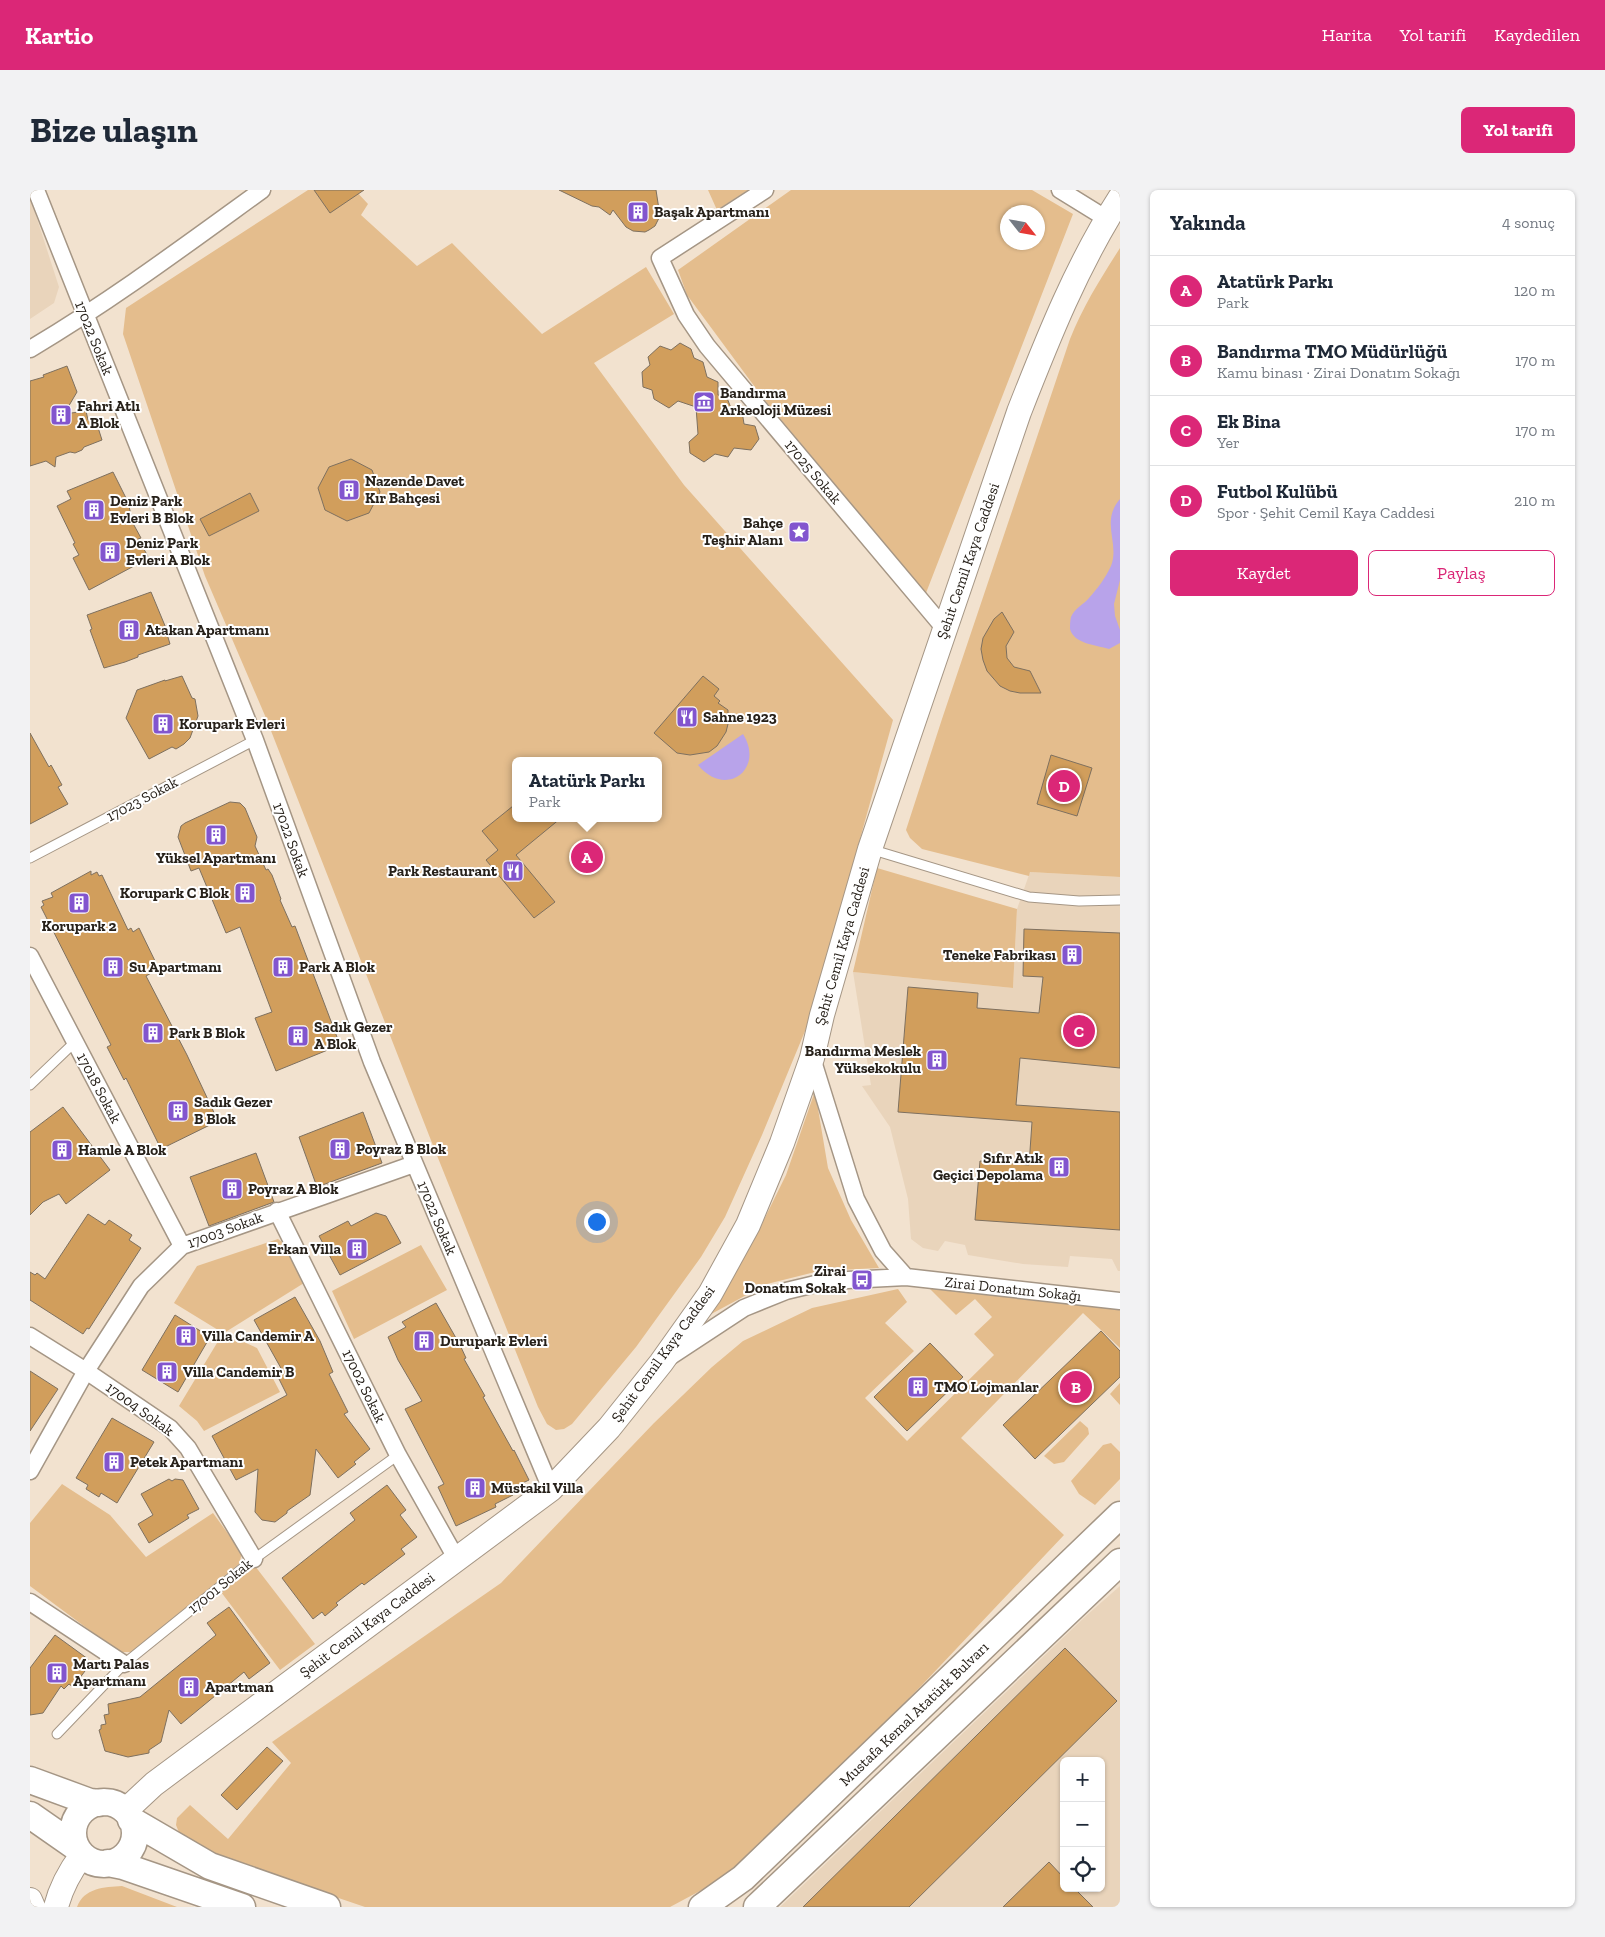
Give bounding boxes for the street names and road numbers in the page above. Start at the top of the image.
street label: 17022 Sokak [71,298,117,378]
street label: 17025 Sokak [781,436,845,508]
street label: Şehit Cemil Kaya Caddesi [933,481,1003,641]
street label: 17023 Sokak [103,773,181,825]
street label: 17022 Sokak [269,800,313,880]
street label: Şehit Cemil Kaya Caddesi [811,865,873,1027]
street label: 17018 Sokak [73,1050,125,1126]
street label: 17022 Sokak [413,1178,461,1258]
street label: 17003 Sokak [185,1208,265,1252]
street label: Zirai Donatım Sokağı [944,1273,1082,1305]
street label: Şehit Cemil Kaya Caddesi [608,1282,718,1426]
street label: 17002 Sokak [338,1346,390,1426]
street label: 17004 Sokak [102,1378,178,1440]
street label: 17001 Sokak [184,1554,256,1617]
street label: Şehit Cemil Kaya Caddesi [296,1568,438,1682]
street label: Mustafa Kemal Atatürk Bulvarı [836,1638,992,1790]

